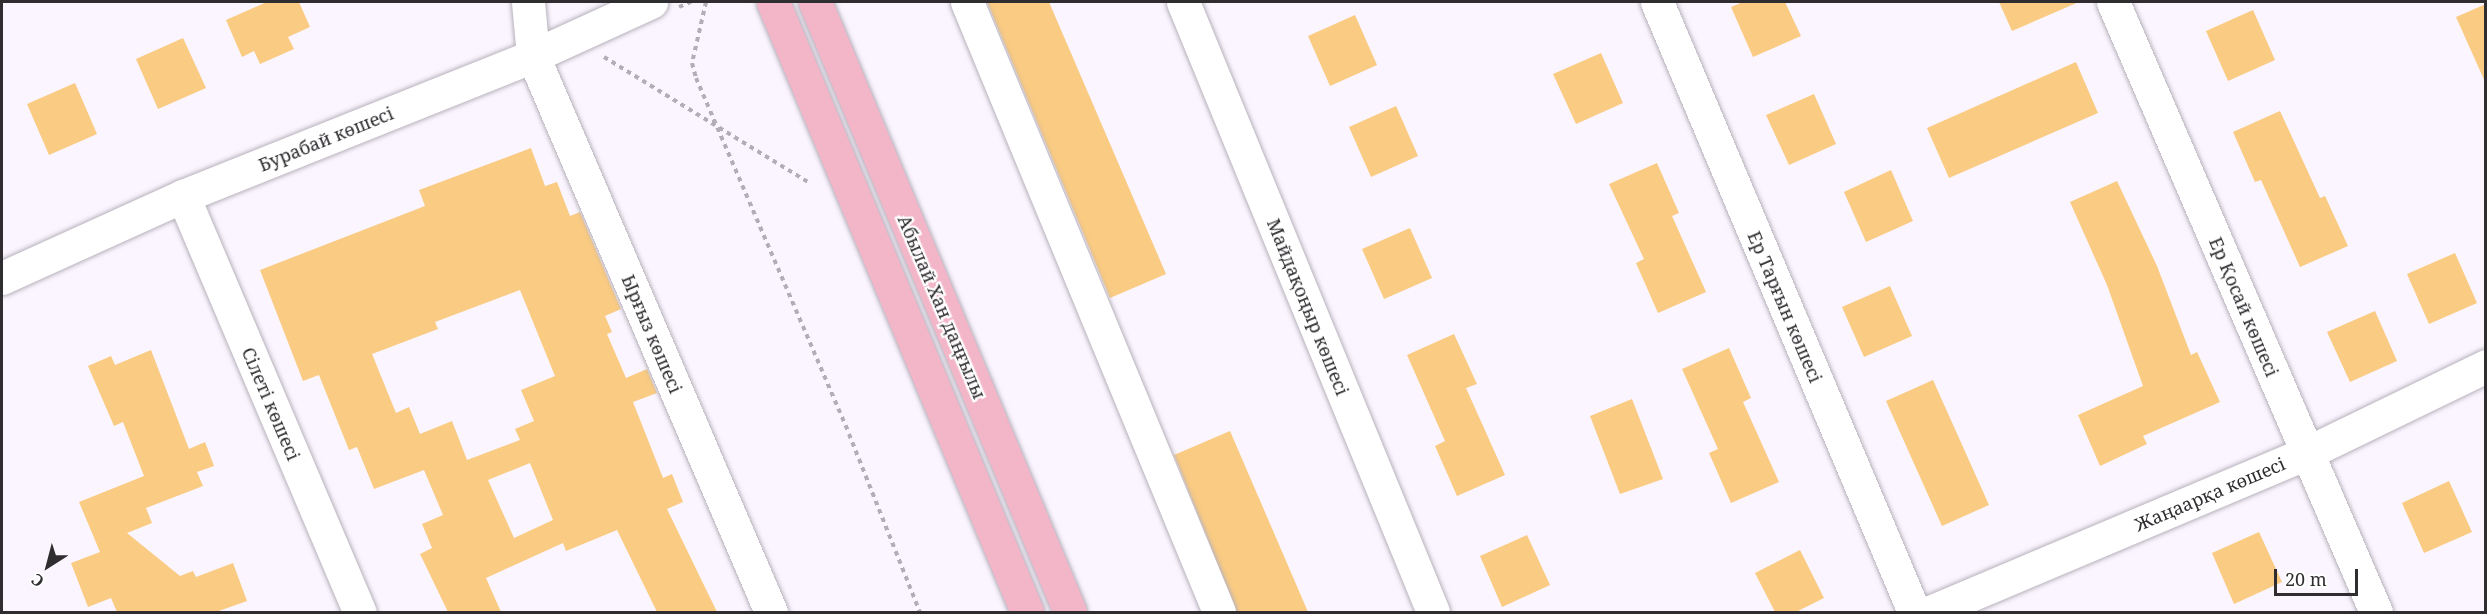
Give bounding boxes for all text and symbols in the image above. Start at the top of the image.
street label: Бурабай көшесі [255,102,397,176]
street label: Абылай Хан даңғылы [893,212,991,402]
street label: Майдақоңыр көшесі [1263,215,1353,399]
street label: Ер Тарғын көшесі [1743,228,1827,386]
street label: Ер Қосай көшесі [2205,234,2283,380]
street label: Ырғыз көшесі [617,271,687,397]
street label: Сілеті көшесі [237,344,305,464]
street label: Жаңаарқа көшесі [2131,453,2289,535]
north arrow [18,536,78,596]
scale bar [2277,557,2361,595]
text: 20 m [2285,567,2327,591]
text: С [27,569,48,593]

